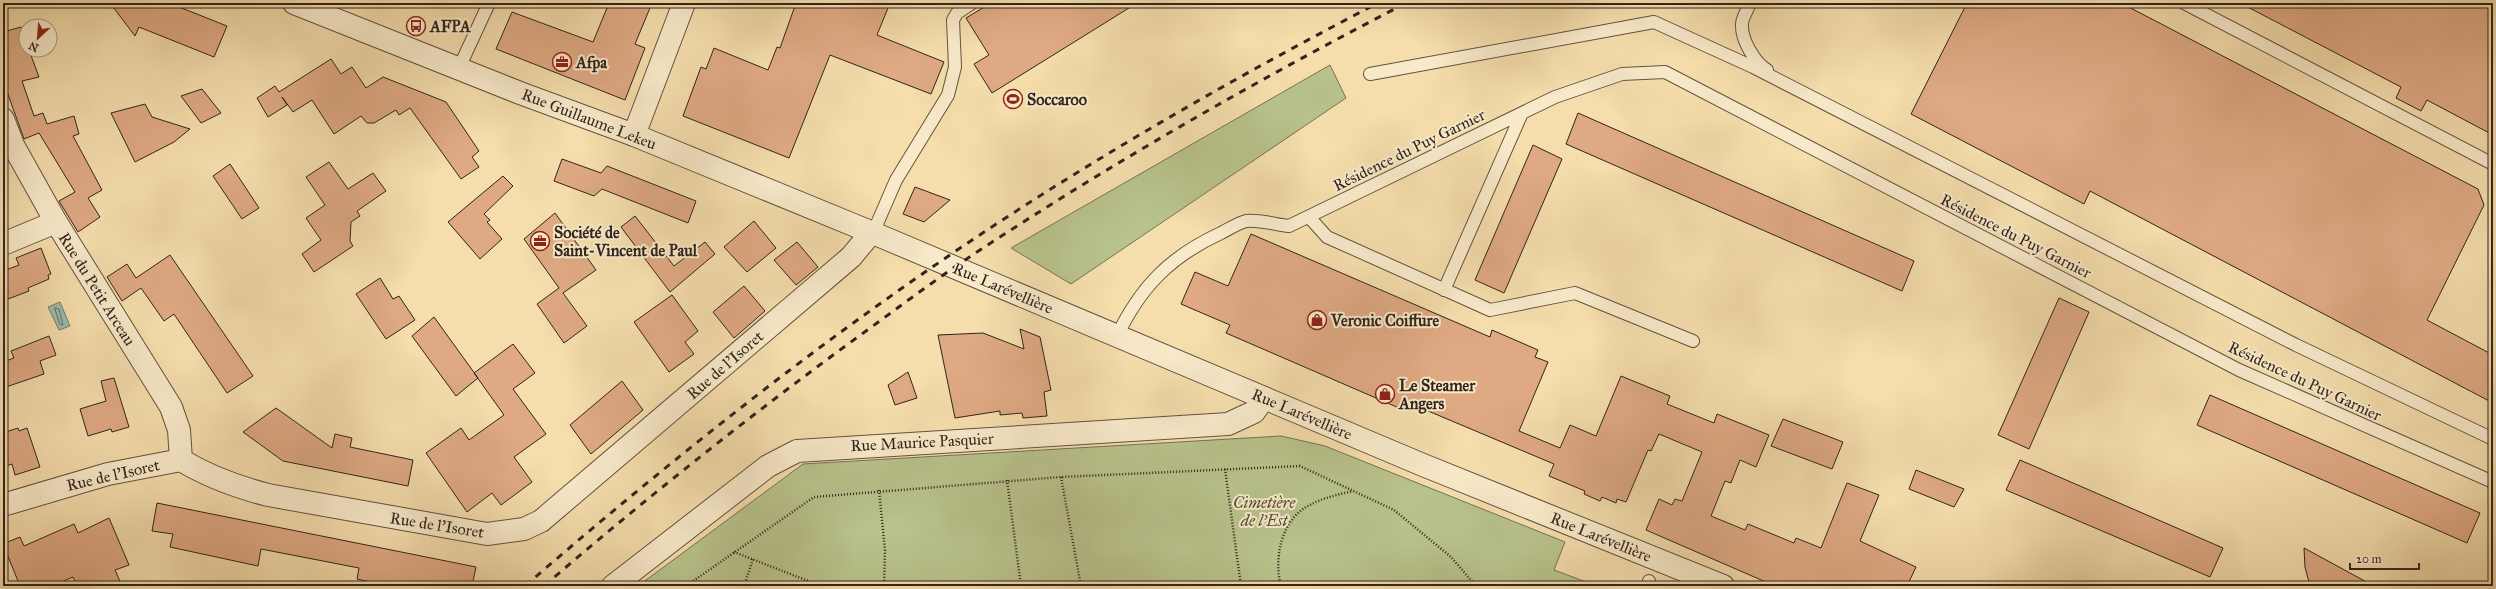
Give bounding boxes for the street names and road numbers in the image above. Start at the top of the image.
street label: Rue Guillaume Lekeu [519,85,659,154]
street label: Résidence du Puy Garnier [1330,105,1488,195]
street label: Résidence du Puy Garnier [1937,190,2095,282]
street label: Rue du Petit Arceau [55,229,140,349]
street label: Rue Larévellière [950,258,1056,318]
street label: Rue de l'Isoret [683,326,767,403]
street label: Résidence du Puy Garnier [2225,337,2385,425]
street label: Rue Larévellière [1249,384,1355,444]
street label: Rue Maurice Pasquier [850,429,994,456]
street label: Rue de l'Isoret [65,455,162,495]
street label: Rue de l'Isoret [389,508,486,542]
street label: Rue Larévellière [1548,508,1655,566]

